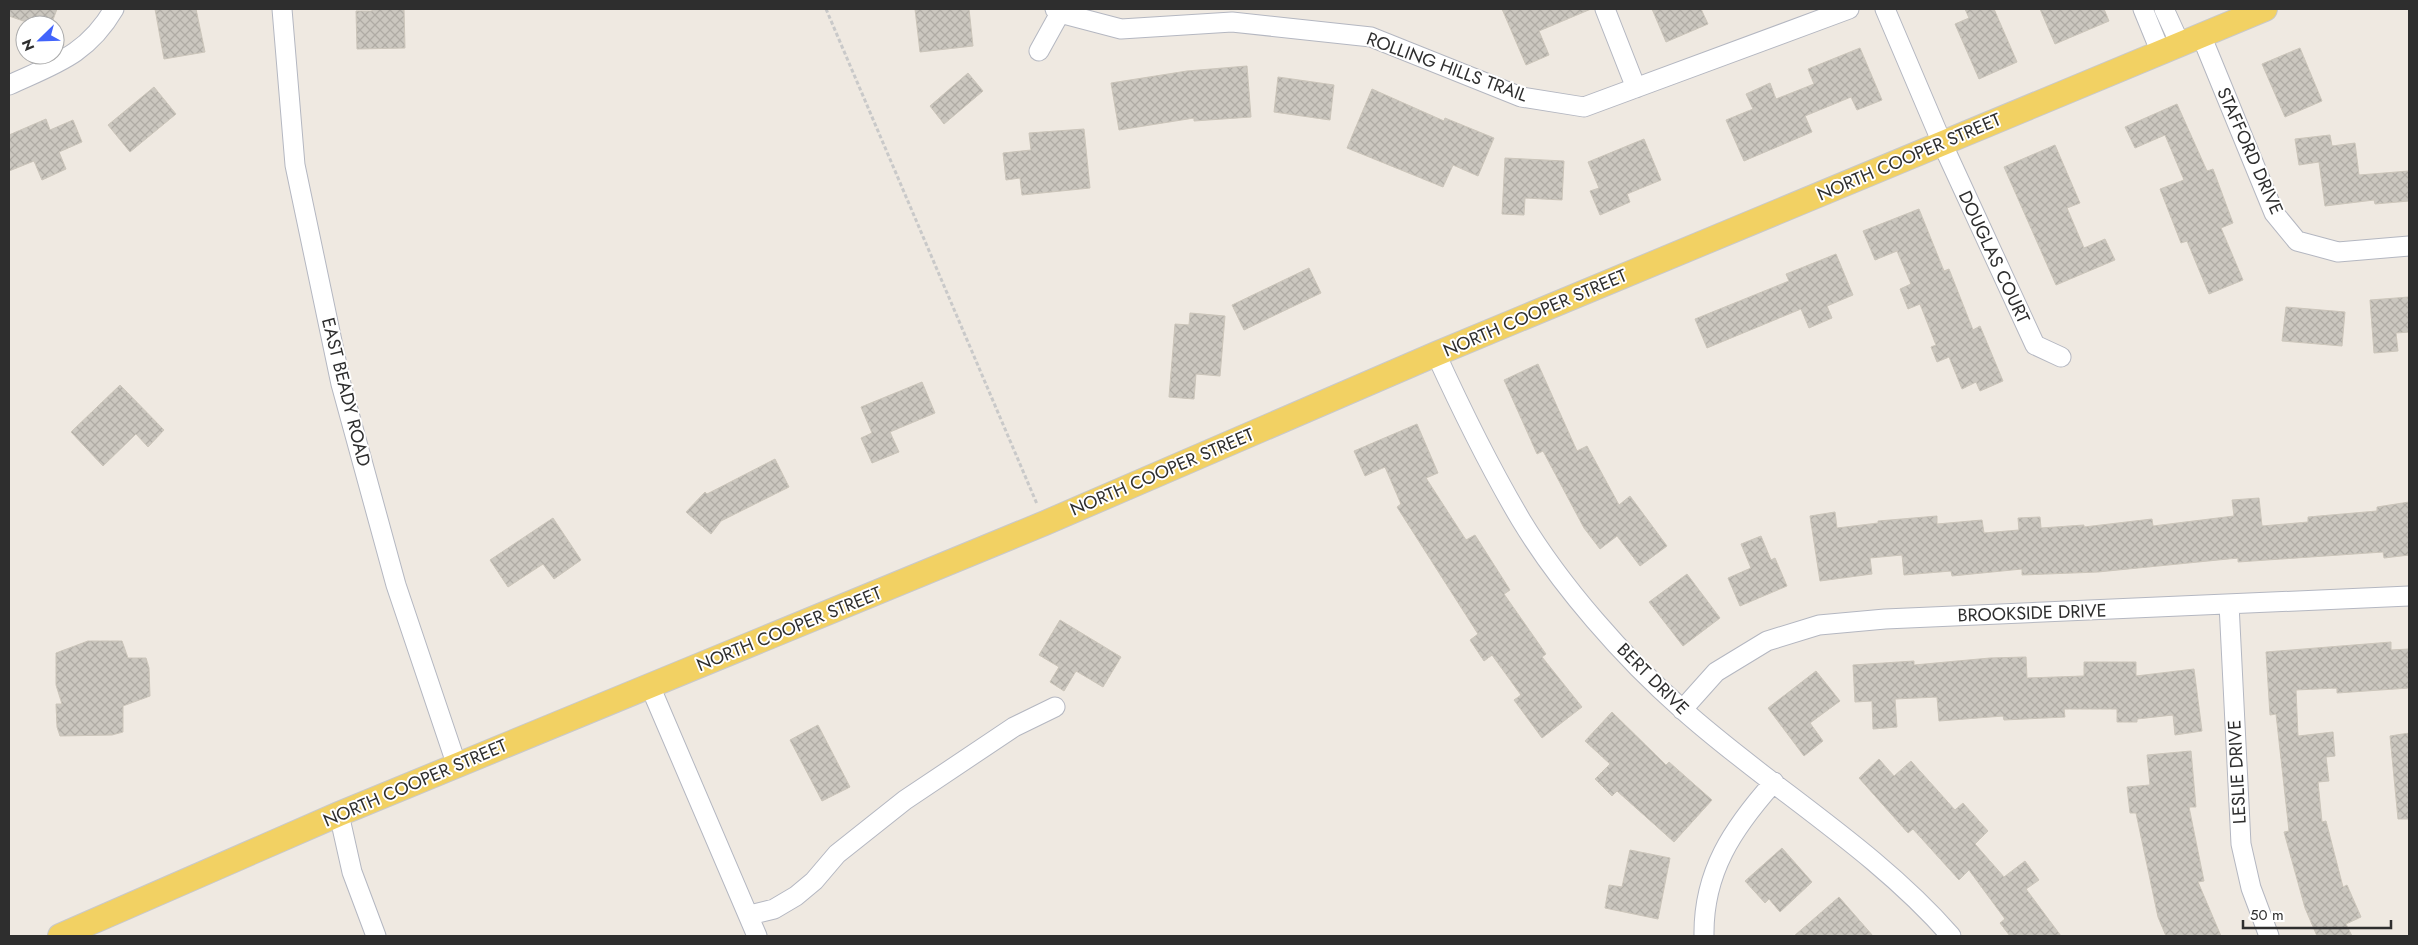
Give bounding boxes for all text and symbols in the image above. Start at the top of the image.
north arrow [15,15,65,65]
street label: ROLLING HILLS TRAIL [1363,26,1531,108]
text: N [17,36,39,54]
street label: STAFFORD DRIVE [2210,83,2290,219]
street label: NORTH COOPER STREET [1813,106,2006,208]
street label: DOUGLAS COURT [1952,186,2036,328]
street label: NORTH COOPER STREET [1439,262,1632,364]
street label: EAST BEADY ROAD [315,315,377,469]
street label: NORTH COOPER STREET [1066,421,1259,523]
street label: NORTH COOPER STREET [693,580,886,678]
street label: BROOKSIDE DRIVE [1957,597,2107,629]
street label: BERT DRIVE [1611,637,1695,721]
street label: LESLIE DRIVE [2221,719,2253,825]
street label: NORTH COOPER STREET [319,732,512,834]
scale bar [2243,898,2390,930]
text: 50 m [2250,904,2284,926]

